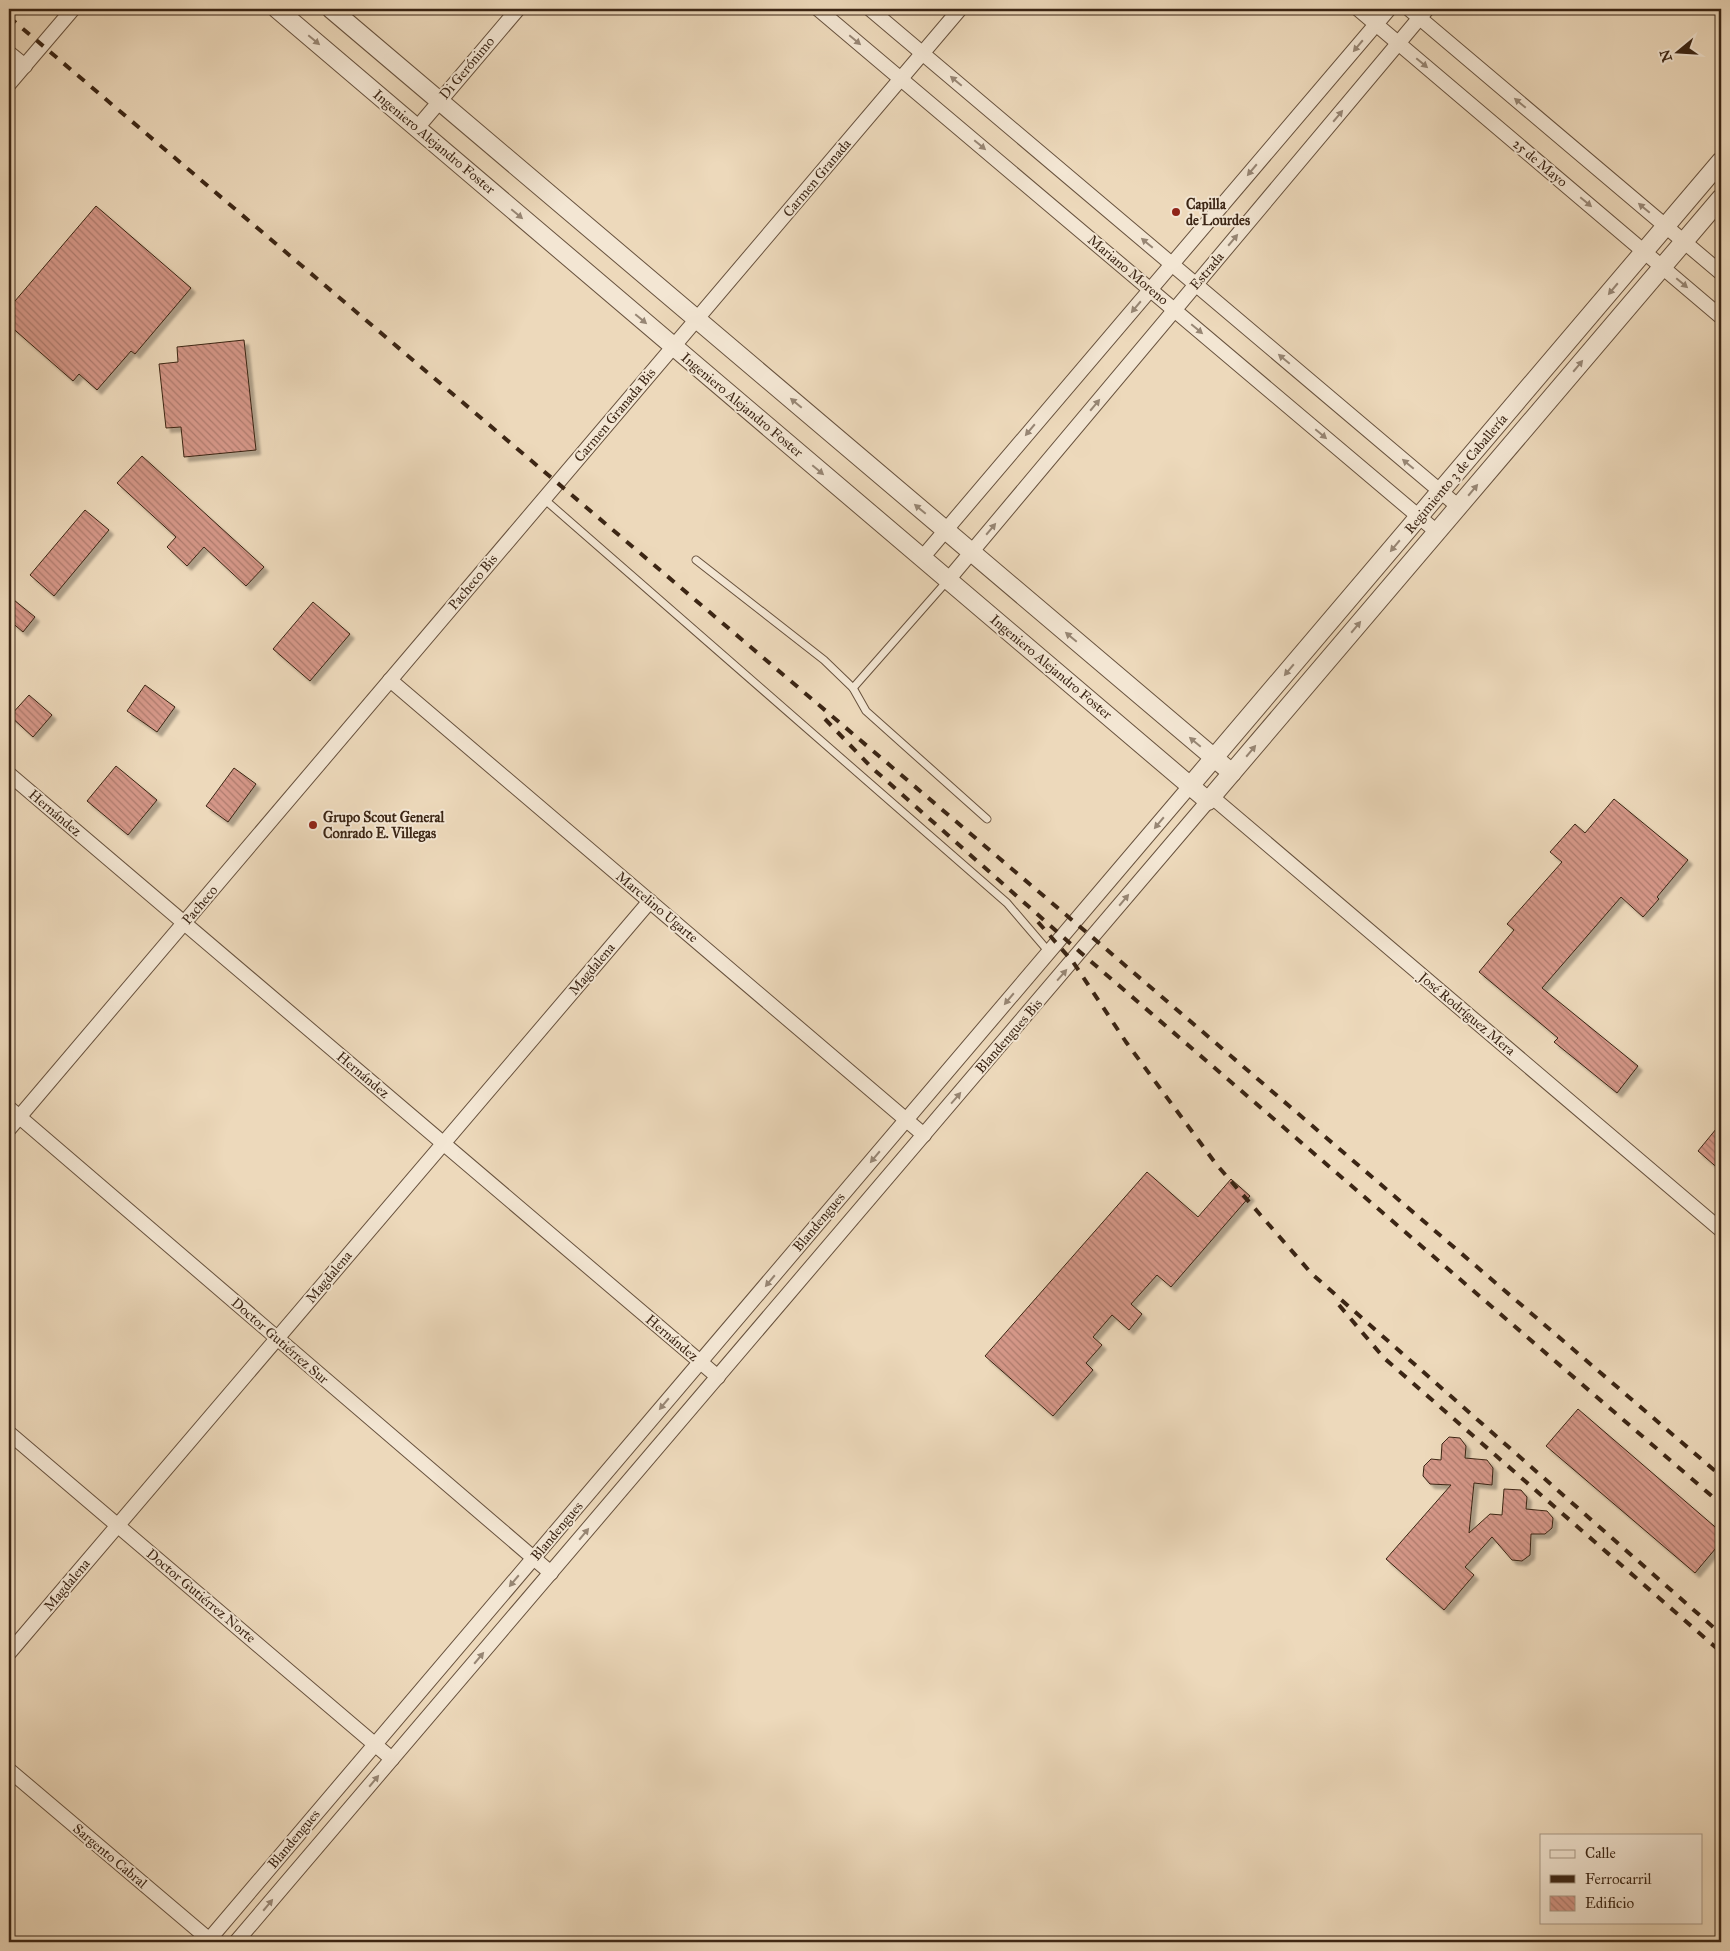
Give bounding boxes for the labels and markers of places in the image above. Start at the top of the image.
place label: Capilla de Lourdes [1186,196,1250,229]
marker: Capilla de Lourdes [1170,206,1182,218]
place label: Grupo Scout General Conrado E. Villegas [323,809,445,843]
marker: Grupo Scout General Conrado E. Villegas [307,819,319,831]

